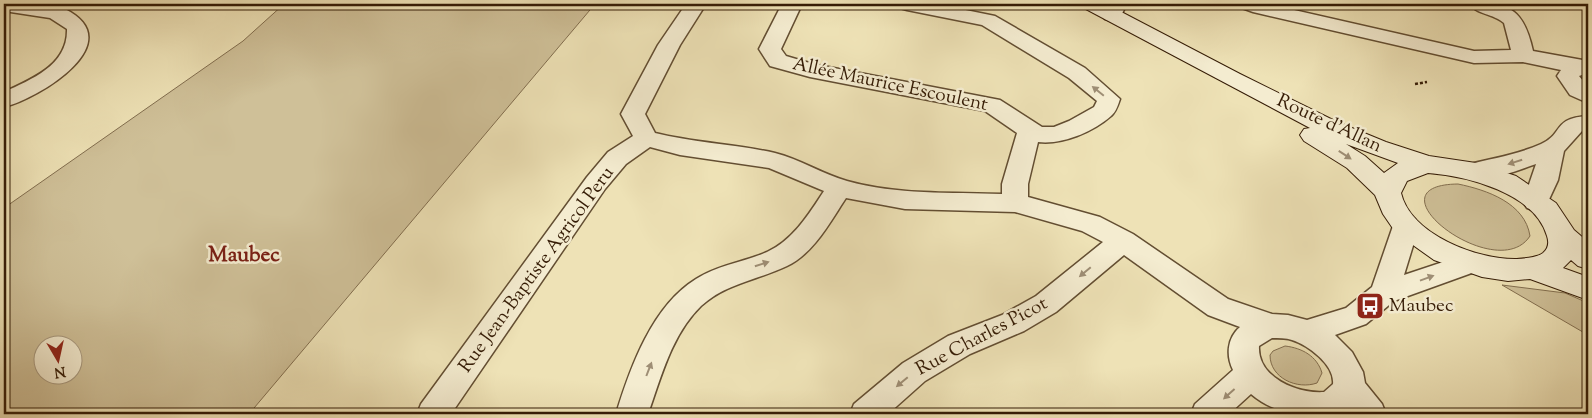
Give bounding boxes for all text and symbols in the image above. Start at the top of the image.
street label: Allée Maurice Escoulent [790,51,991,119]
one-way arrow [1092,85,1105,96]
street label: Route d'Allan [1272,88,1386,160]
one-way arrow [1338,150,1351,160]
one-way arrow [1507,159,1522,167]
street label: Rue Jean-Baptiste Agricol Peru [453,161,621,379]
district label: Maubec [208,241,280,271]
one-way arrow [755,259,770,267]
one-way arrow [1079,266,1091,277]
one-way arrow [1420,274,1435,282]
street label: Rue Charles Picot [911,291,1053,383]
bus stop icon: Maubec [1355,291,1385,321]
place label: Maubec [1389,293,1454,320]
north arrow [32,336,82,386]
text: N [53,360,67,382]
one-way arrow [646,361,653,376]
one-way arrow [896,377,909,388]
one-way arrow [1223,388,1235,400]

